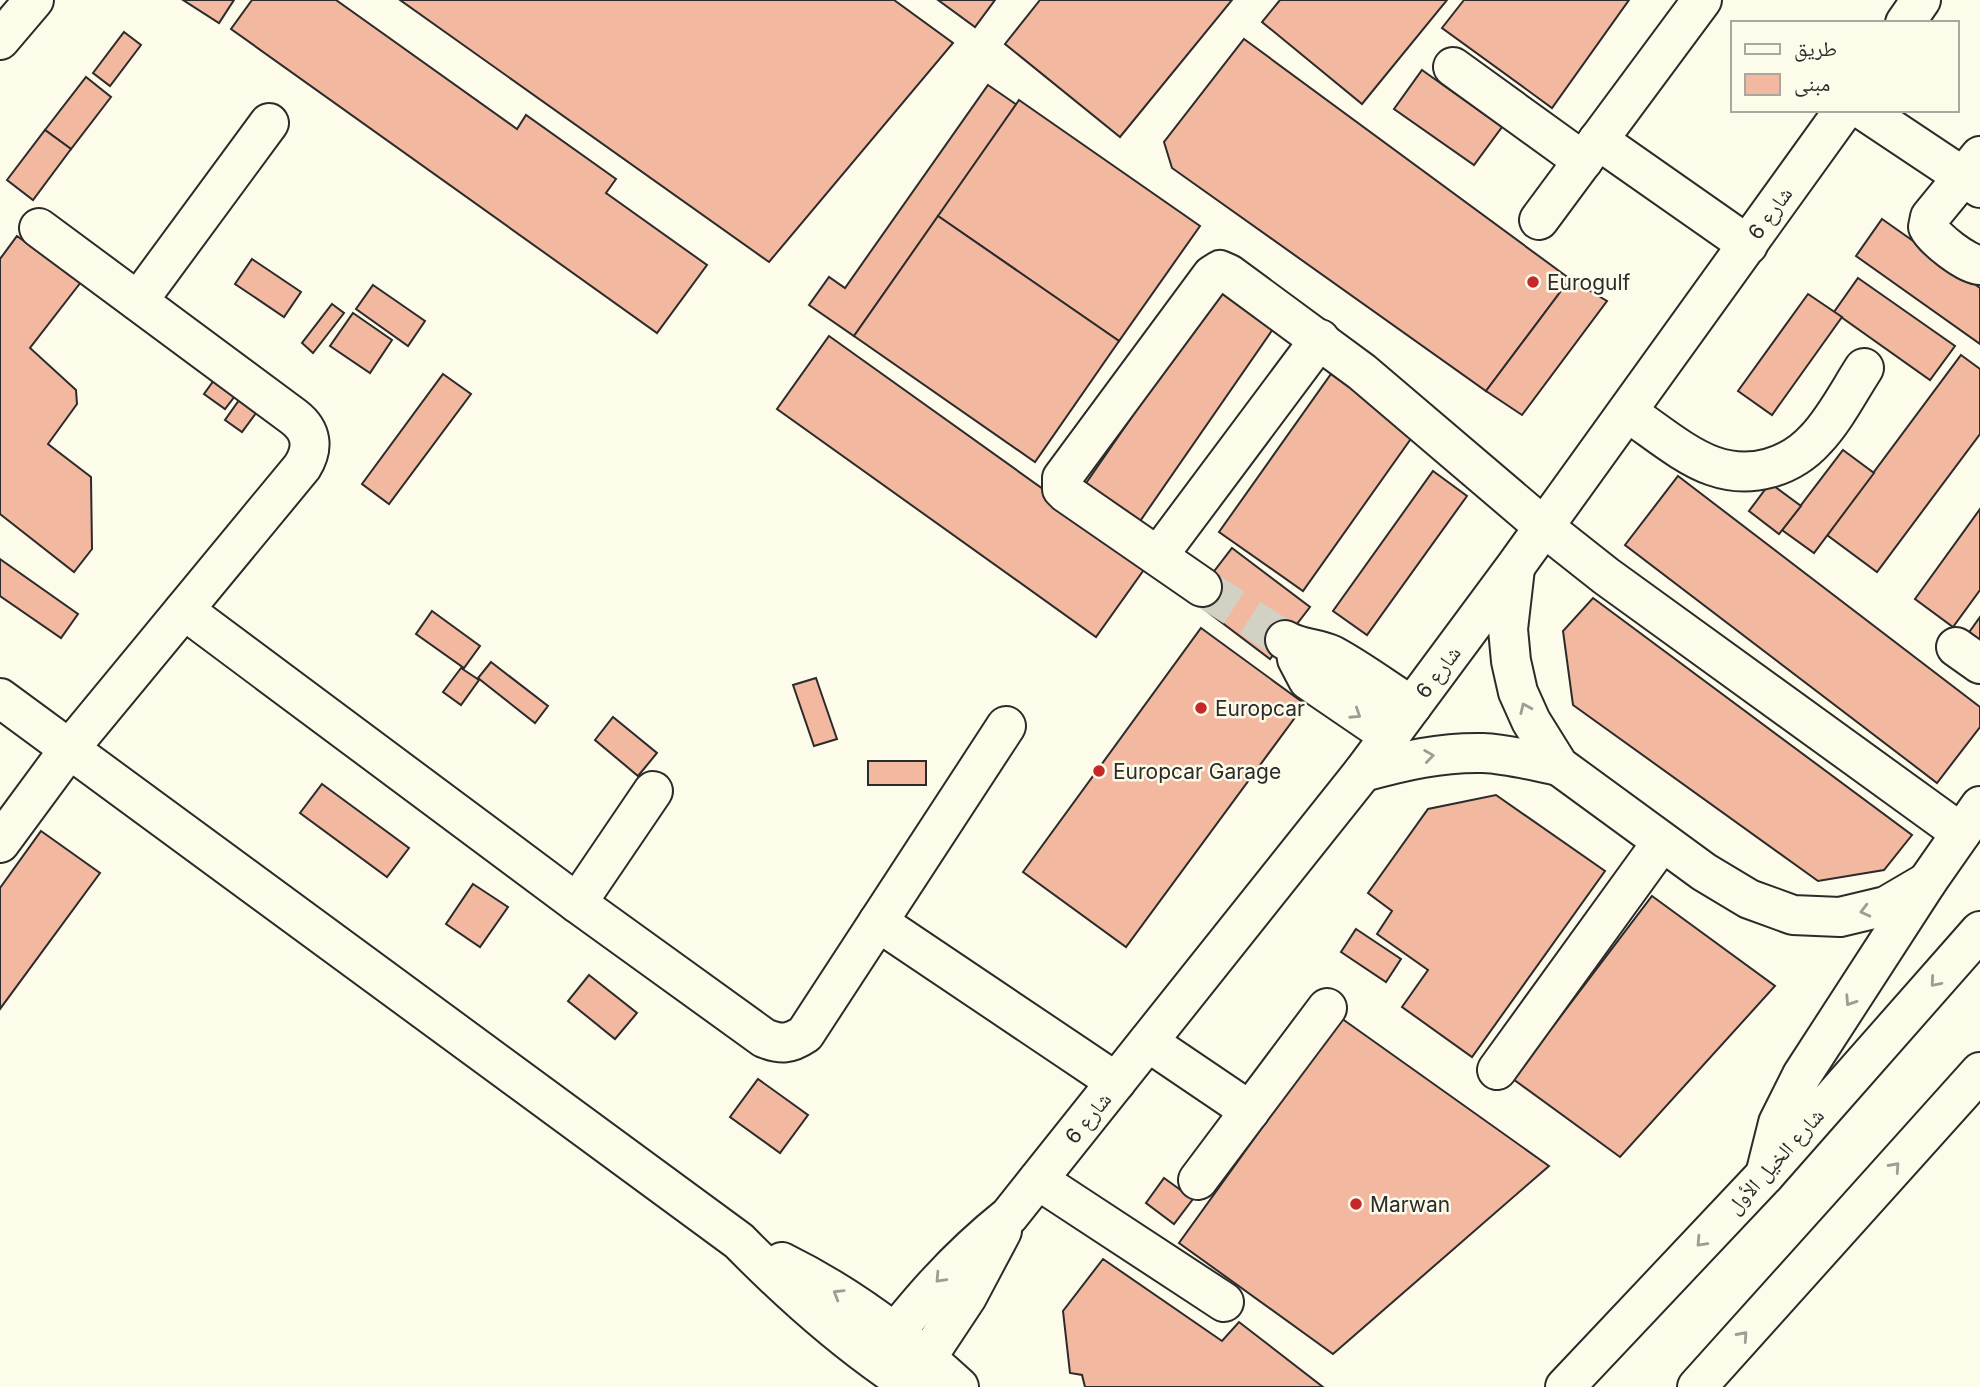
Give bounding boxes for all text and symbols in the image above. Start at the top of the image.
legend [1731,21,1959,112]
text: طريق [1794,36,1837,62]
text: مبنى [1794,71,1830,97]
street label: شارع 6 [1743,182,1798,245]
place label: Eurogulf [1547,270,1631,295]
marker: Eurogulf [1525,274,1541,290]
street label: شارع 6 [1410,641,1466,704]
place label: Europcar [1215,696,1305,721]
marker: Europcar [1193,700,1209,716]
one-way arrow [1519,702,1533,715]
one-way arrow [1348,706,1361,719]
one-way arrow [1423,749,1435,764]
place label: Europcar Garage [1113,759,1281,784]
marker: Europcar Garage [1091,763,1107,779]
one-way arrow [1860,903,1872,917]
one-way arrow [1931,974,1943,987]
one-way arrow [1846,993,1858,1006]
street label: شارع 6 [1060,1087,1117,1149]
street label: شارع الخيل الأول [1721,1103,1830,1220]
one-way arrow [1886,1162,1899,1175]
place label: Marwan [1370,1192,1450,1217]
marker: Marwan [1348,1196,1364,1212]
one-way arrow [1697,1234,1710,1247]
one-way arrow [936,1270,949,1283]
one-way arrow [833,1290,846,1303]
one-way arrow [1735,1331,1747,1344]

